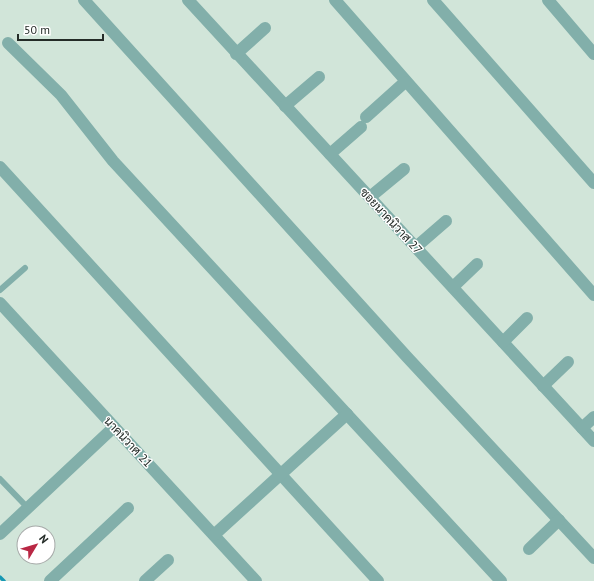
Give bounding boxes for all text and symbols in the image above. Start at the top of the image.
scale bar [18,16,103,42]
text: 50 m [24,22,50,37]
street label: ซอยนาคนิวาส 27 [357,185,426,257]
street label: นาคนิวาศ 21 [101,413,156,470]
north arrow [16,525,56,565]
text: N [36,532,52,546]

